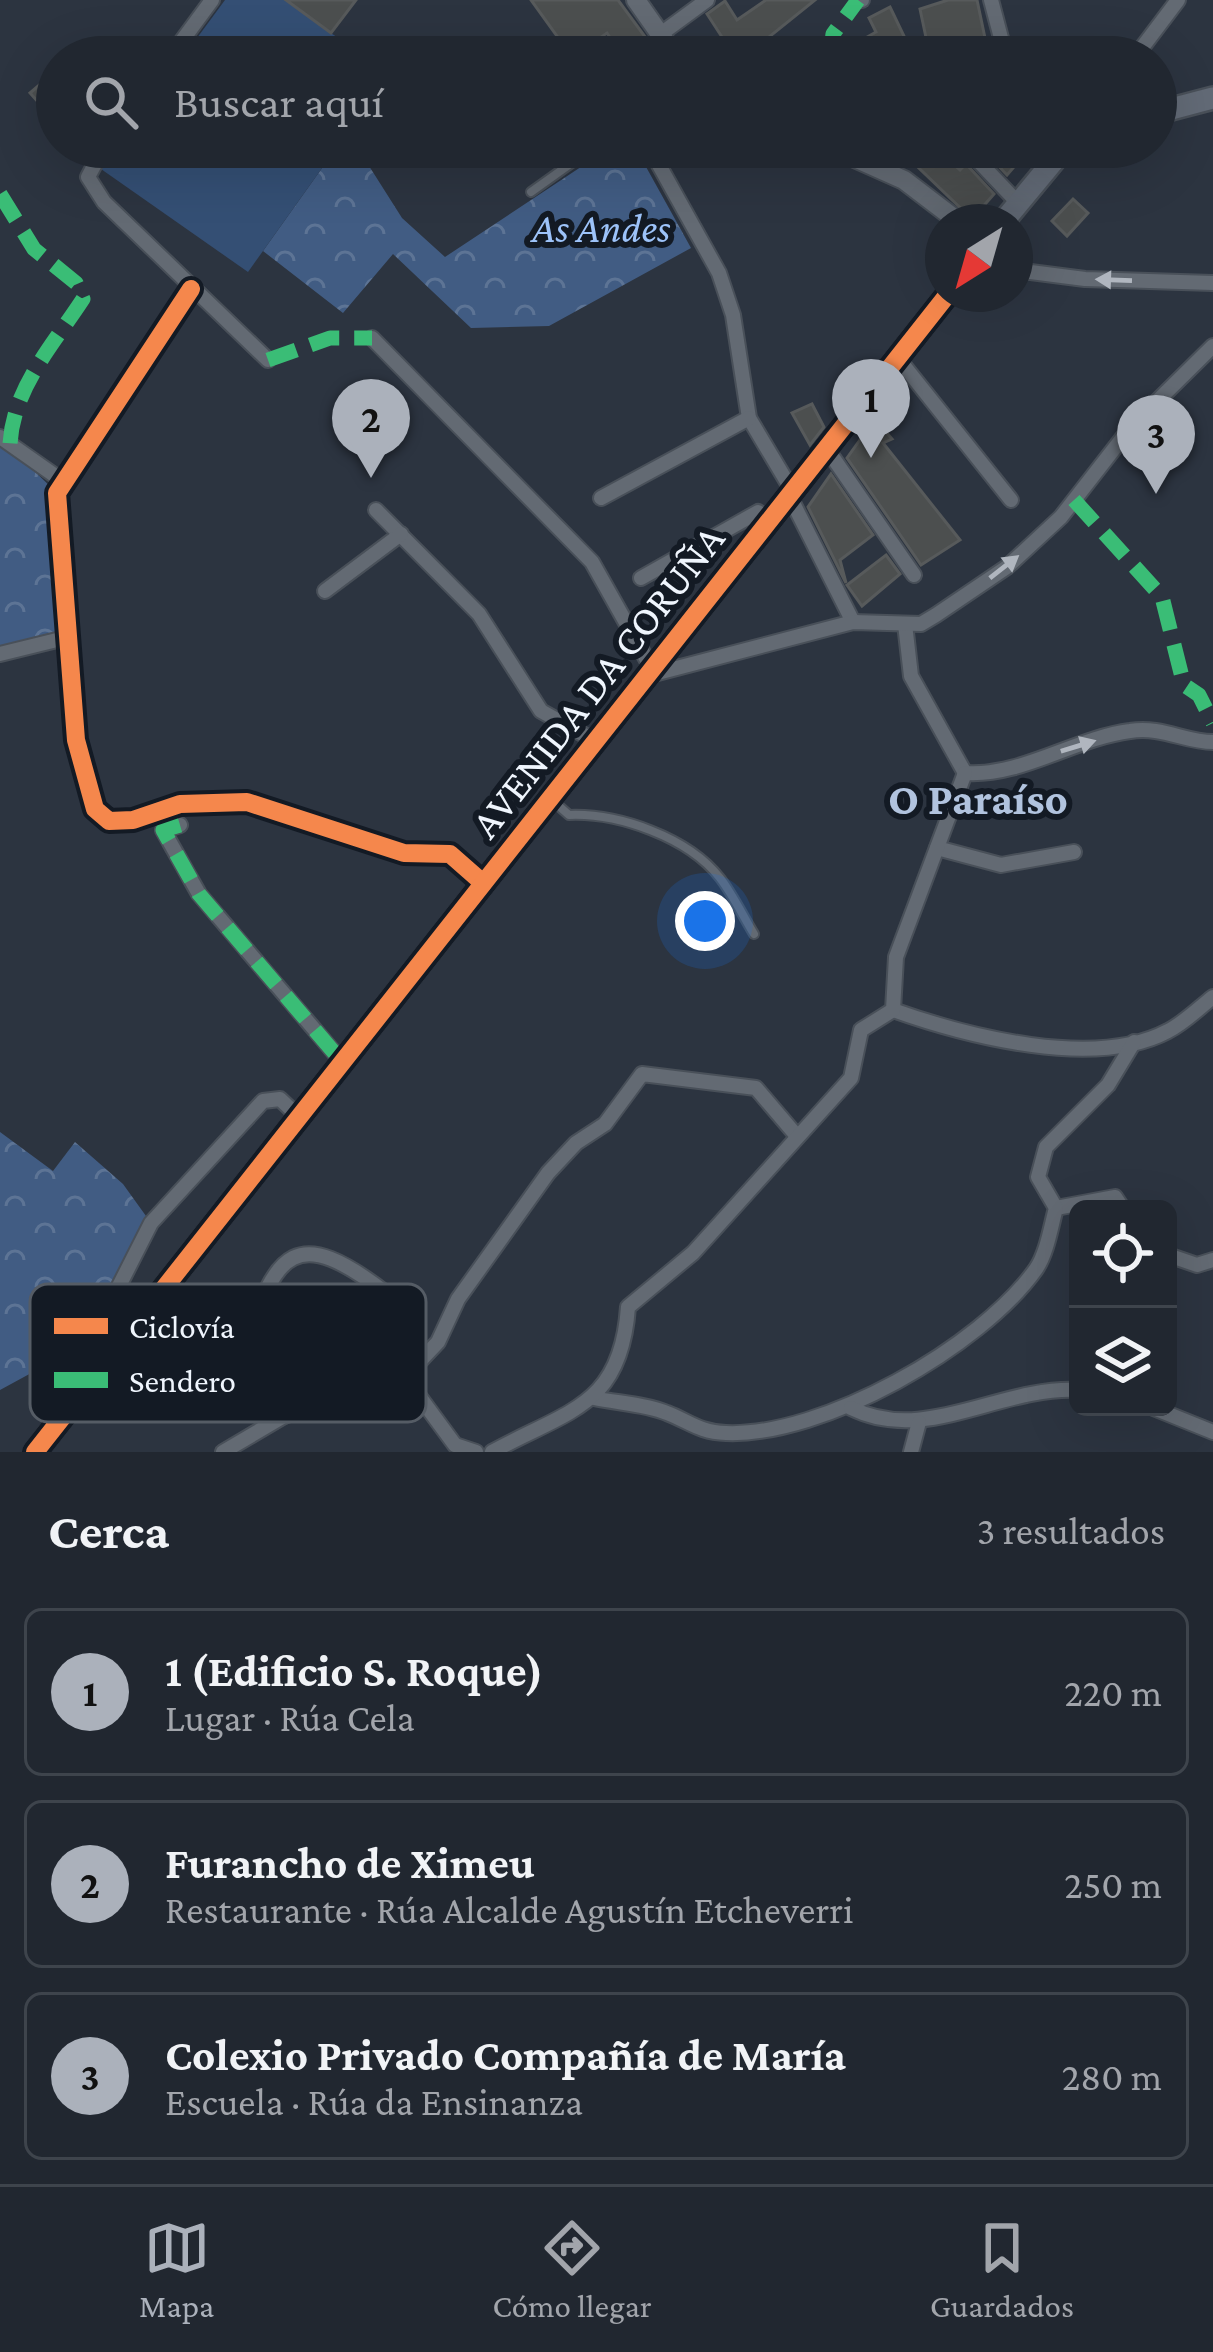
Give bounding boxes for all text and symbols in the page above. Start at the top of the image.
search box [36,36,1177,168]
icon: search [78,69,144,135]
text: Buscar aquí [174,77,384,127]
park label: As Andes [530,204,670,251]
north arrow [925,204,1033,312]
one-way arrow [1094,270,1132,289]
pin: 1 [832,359,910,458]
pin: 2 [332,379,410,478]
pin: 3 [1117,395,1195,494]
street label: AVENIDA DA CORUÑA [461,515,734,846]
one-way arrow [989,555,1020,580]
one-way arrow [1060,736,1097,754]
district label: O Paraíso [888,774,1068,824]
your location [675,891,735,951]
map controls [1069,1200,1177,1416]
button: locate [1069,1200,1177,1308]
legend [30,1284,426,1422]
text: Ciclovía [129,1308,235,1345]
button: layers [1069,1308,1177,1416]
text: Sendero [129,1362,236,1399]
text: Cerca [48,1502,169,1559]
text: 3 resultados [977,1509,1165,1552]
text: 1 (Edificio S. Roque) [165,1646,543,1696]
text: 1 [83,1671,97,1714]
text: 220 m [1064,1671,1162,1714]
text: Lugar · Rúa Cela [165,1696,415,1739]
text: Furancho de Ximeu [165,1838,534,1888]
text: 2 [80,1863,100,1906]
text: 250 m [1064,1863,1162,1906]
text: Restaurante · Rúa Alcalde Agustín Etcheverri [165,1888,853,1931]
text: Colexio Privado Compañía de María [165,2030,846,2080]
text: 3 [80,2055,100,2098]
text: 280 m [1062,2055,1162,2098]
text: Escuela · Rúa da Ensinanza [165,2080,583,2123]
tab: Mapa [139,2215,214,2324]
tab: Cómo llegar [492,2215,652,2324]
tab: Guardados [930,2215,1074,2324]

